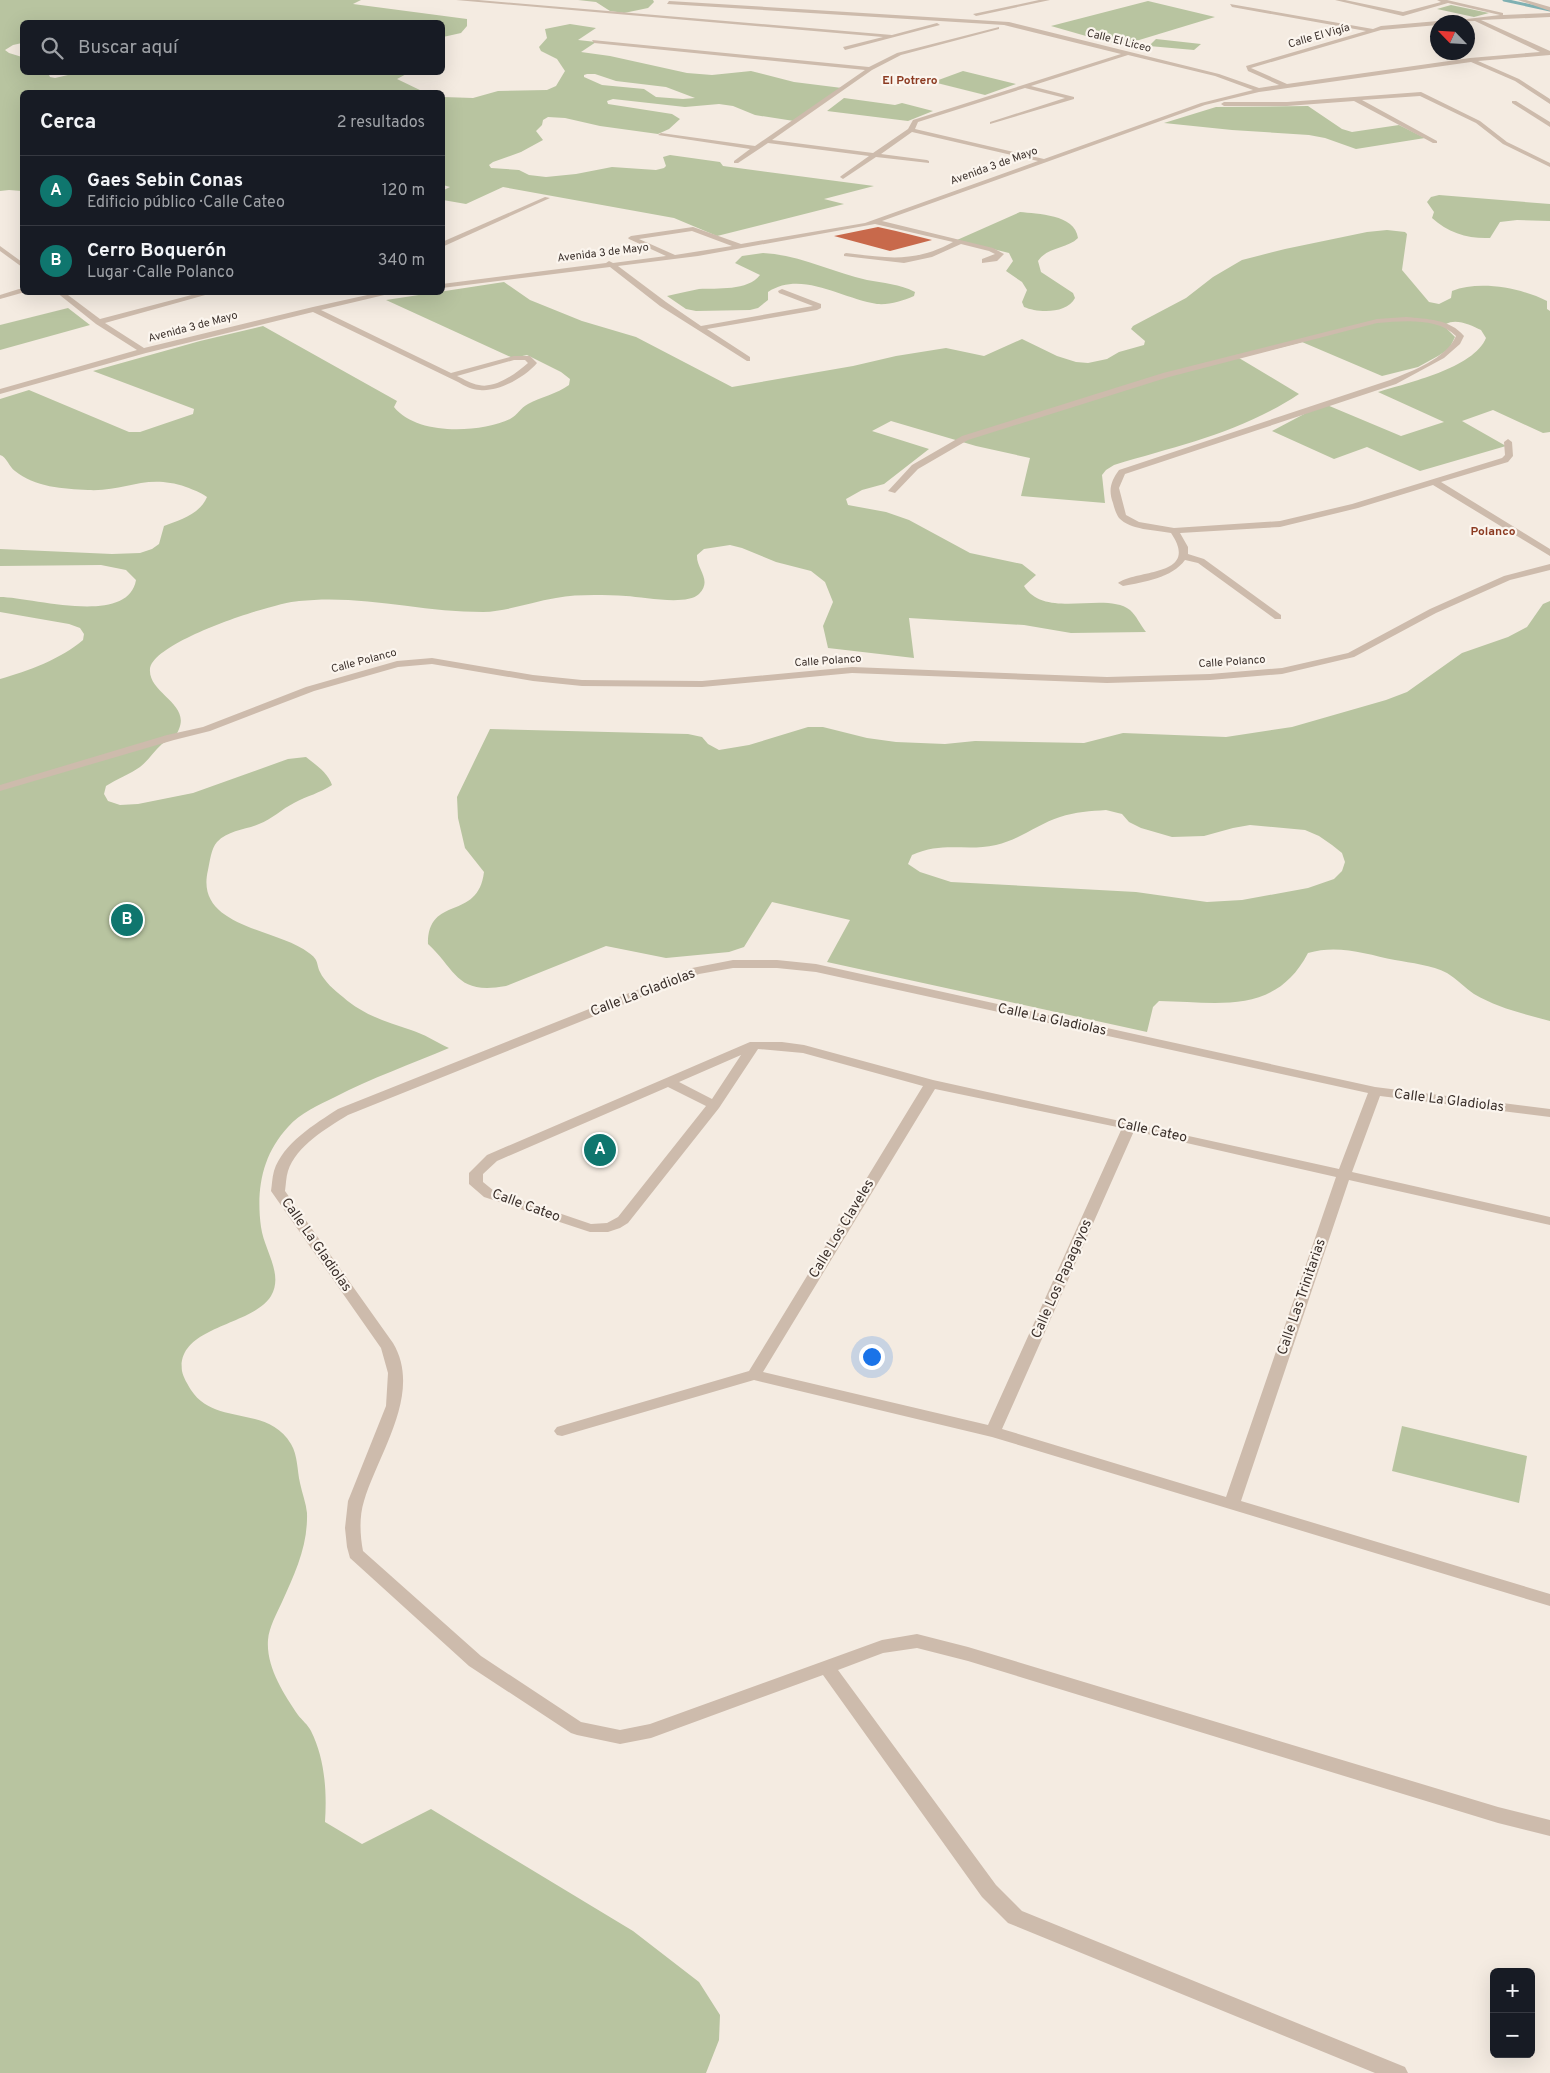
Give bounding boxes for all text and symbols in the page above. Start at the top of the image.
north arrow [1430,15,1475,60]
search box [20,20,445,75]
street label: Calle El Vigía [1287,20,1352,51]
street label: Calle El Liceo [1085,26,1153,56]
icon: search [38,34,66,62]
text: Buscar aquí [78,36,178,60]
district label: El Potrero [882,73,938,89]
text: Cerca [40,109,96,136]
text: 2 resultados [337,113,425,133]
street label: Avenida 3 de Mayo [948,144,1040,188]
text: Gaes Sebin Conas [87,169,243,193]
text: A [50,181,62,201]
text: 120 m [382,181,425,201]
text: Edificio público · Calle Cateo [87,193,285,213]
text: Cerro Boquerón [87,239,227,263]
street label: Avenida 3 de Mayo [556,240,650,266]
text: B [50,251,62,271]
text: 340 m [378,251,425,271]
text: Lugar · Calle Polanco [87,263,234,283]
street label: Avenida 3 de Mayo [147,308,239,346]
district label: Polanco [1471,524,1516,540]
street label: Calle Polanco [330,646,398,676]
street label: Calle Polanco [794,652,862,670]
street label: Calle Polanco [1198,653,1266,671]
pin: B [111,901,143,939]
street label: Calle La Gladiolas [588,965,698,1021]
street label: Calle La Gladiolas [996,1000,1108,1040]
street label: Calle La Gladiolas [1393,1086,1505,1116]
street label: Calle Cateo [1115,1115,1189,1147]
pin: A [584,1131,616,1169]
street label: Calle Los Claveles [806,1177,878,1281]
street label: Calle Cateo [489,1186,563,1226]
street label: Calle La Gladiolas [277,1195,355,1295]
street label: Calle Los Papagayos [1028,1217,1096,1341]
street label: Calle Las Trinitarias [1274,1237,1330,1357]
your location [859,1344,885,1370]
map controls [1490,1968,1535,2058]
button: + [1490,1968,1535,2013]
button: − [1490,2013,1535,2058]

